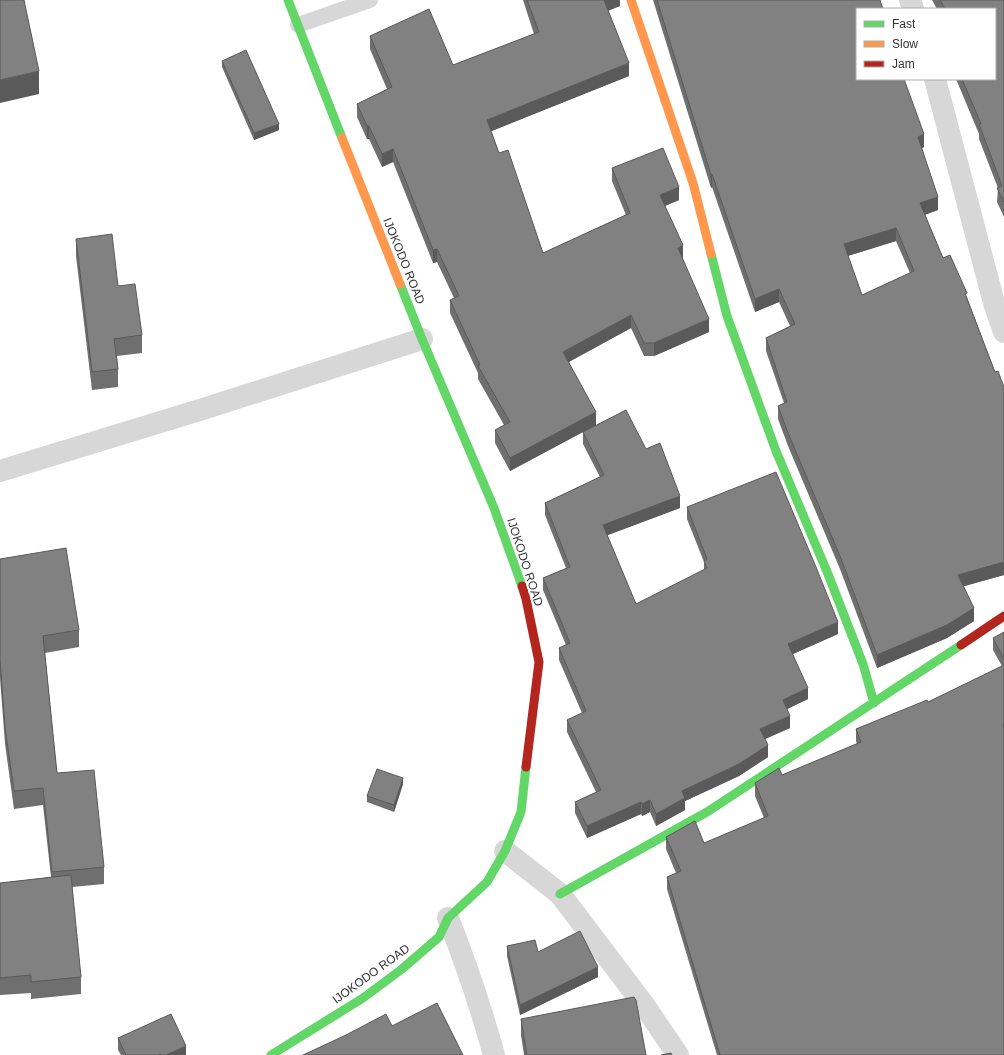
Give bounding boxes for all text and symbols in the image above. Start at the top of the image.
legend [856,8,996,80]
text: Fast [892,17,916,31]
text: Slow [892,37,918,51]
text: Jam [892,57,915,71]
street label: IJOKODO ROAD [380,216,428,307]
street label: IJOKODO ROAD [504,516,546,608]
street label: IJOKODO ROAD [330,941,413,1007]

